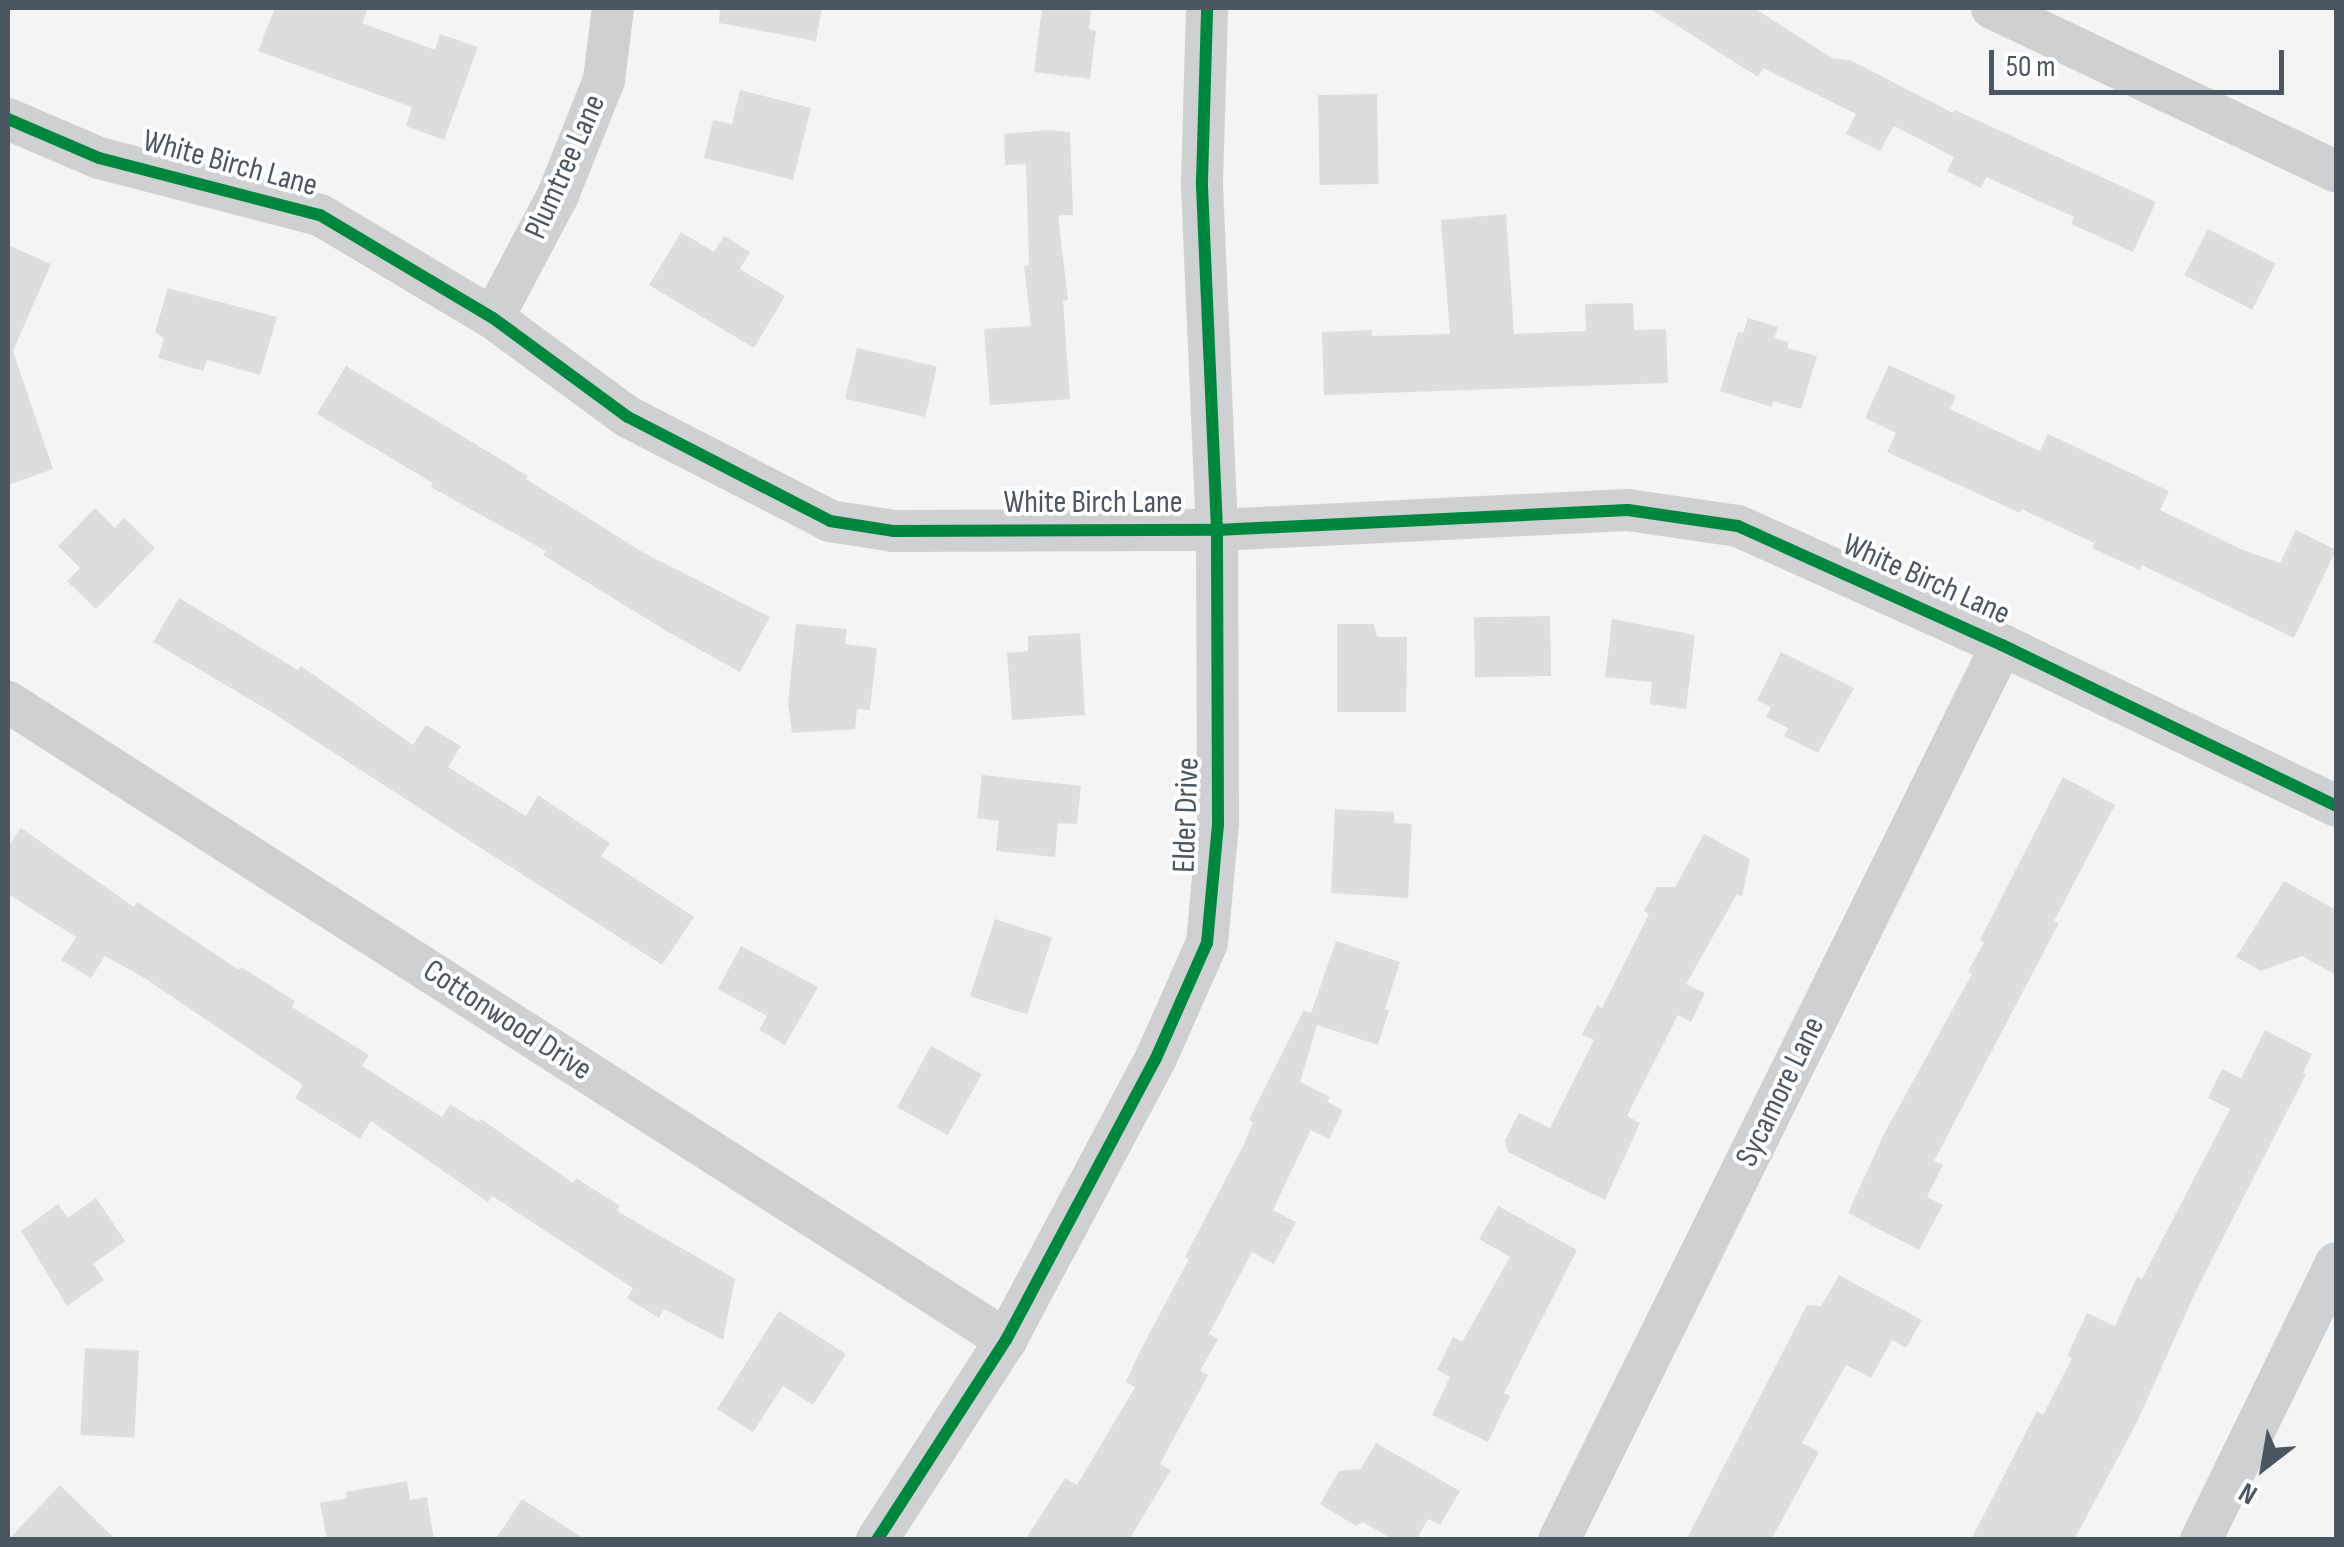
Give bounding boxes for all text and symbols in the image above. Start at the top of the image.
scale bar [1994,30,2289,92]
text: 50 m [2006,49,2055,85]
street label: Plumtree Lane [517,89,615,245]
street label: White Birch Lane [139,122,321,206]
street label: White Birch Lane [1003,484,1183,522]
street label: White Birch Lane [1836,526,2016,634]
street label: Elder Drive [1166,757,1208,873]
street label: Cottonwood Drive [415,952,599,1090]
street label: Sycamore Lane [1728,1011,1834,1173]
north arrow [2214,1417,2314,1517]
text: N [2233,1475,2263,1511]

